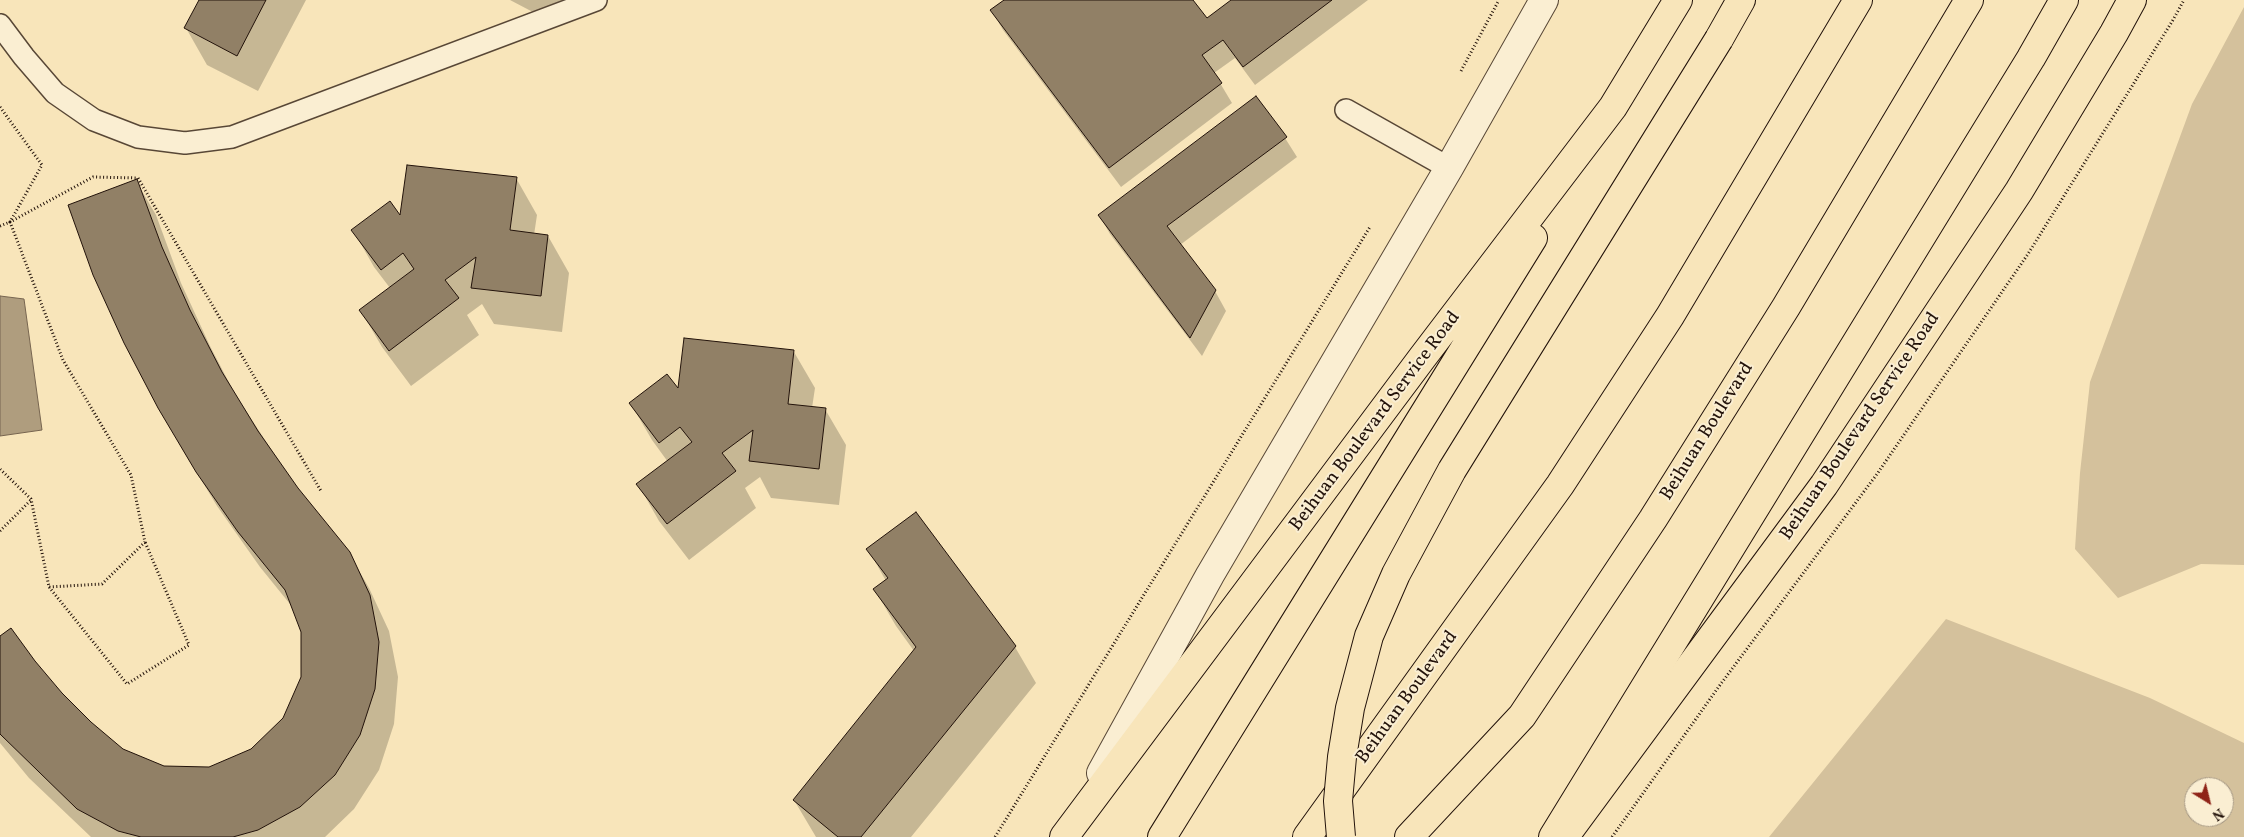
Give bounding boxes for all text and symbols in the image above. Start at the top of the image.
street label: Beihuan Boulevard Service Road [1286,307,1466,537]
street label: Beihuan Boulevard Service Road [1776,309,1946,545]
street label: Beihuan Boulevard [1656,359,1760,505]
street label: Beihuan Boulevard [1352,627,1464,769]
north arrow [2184,777,2234,827]
text: N [2208,803,2227,824]

